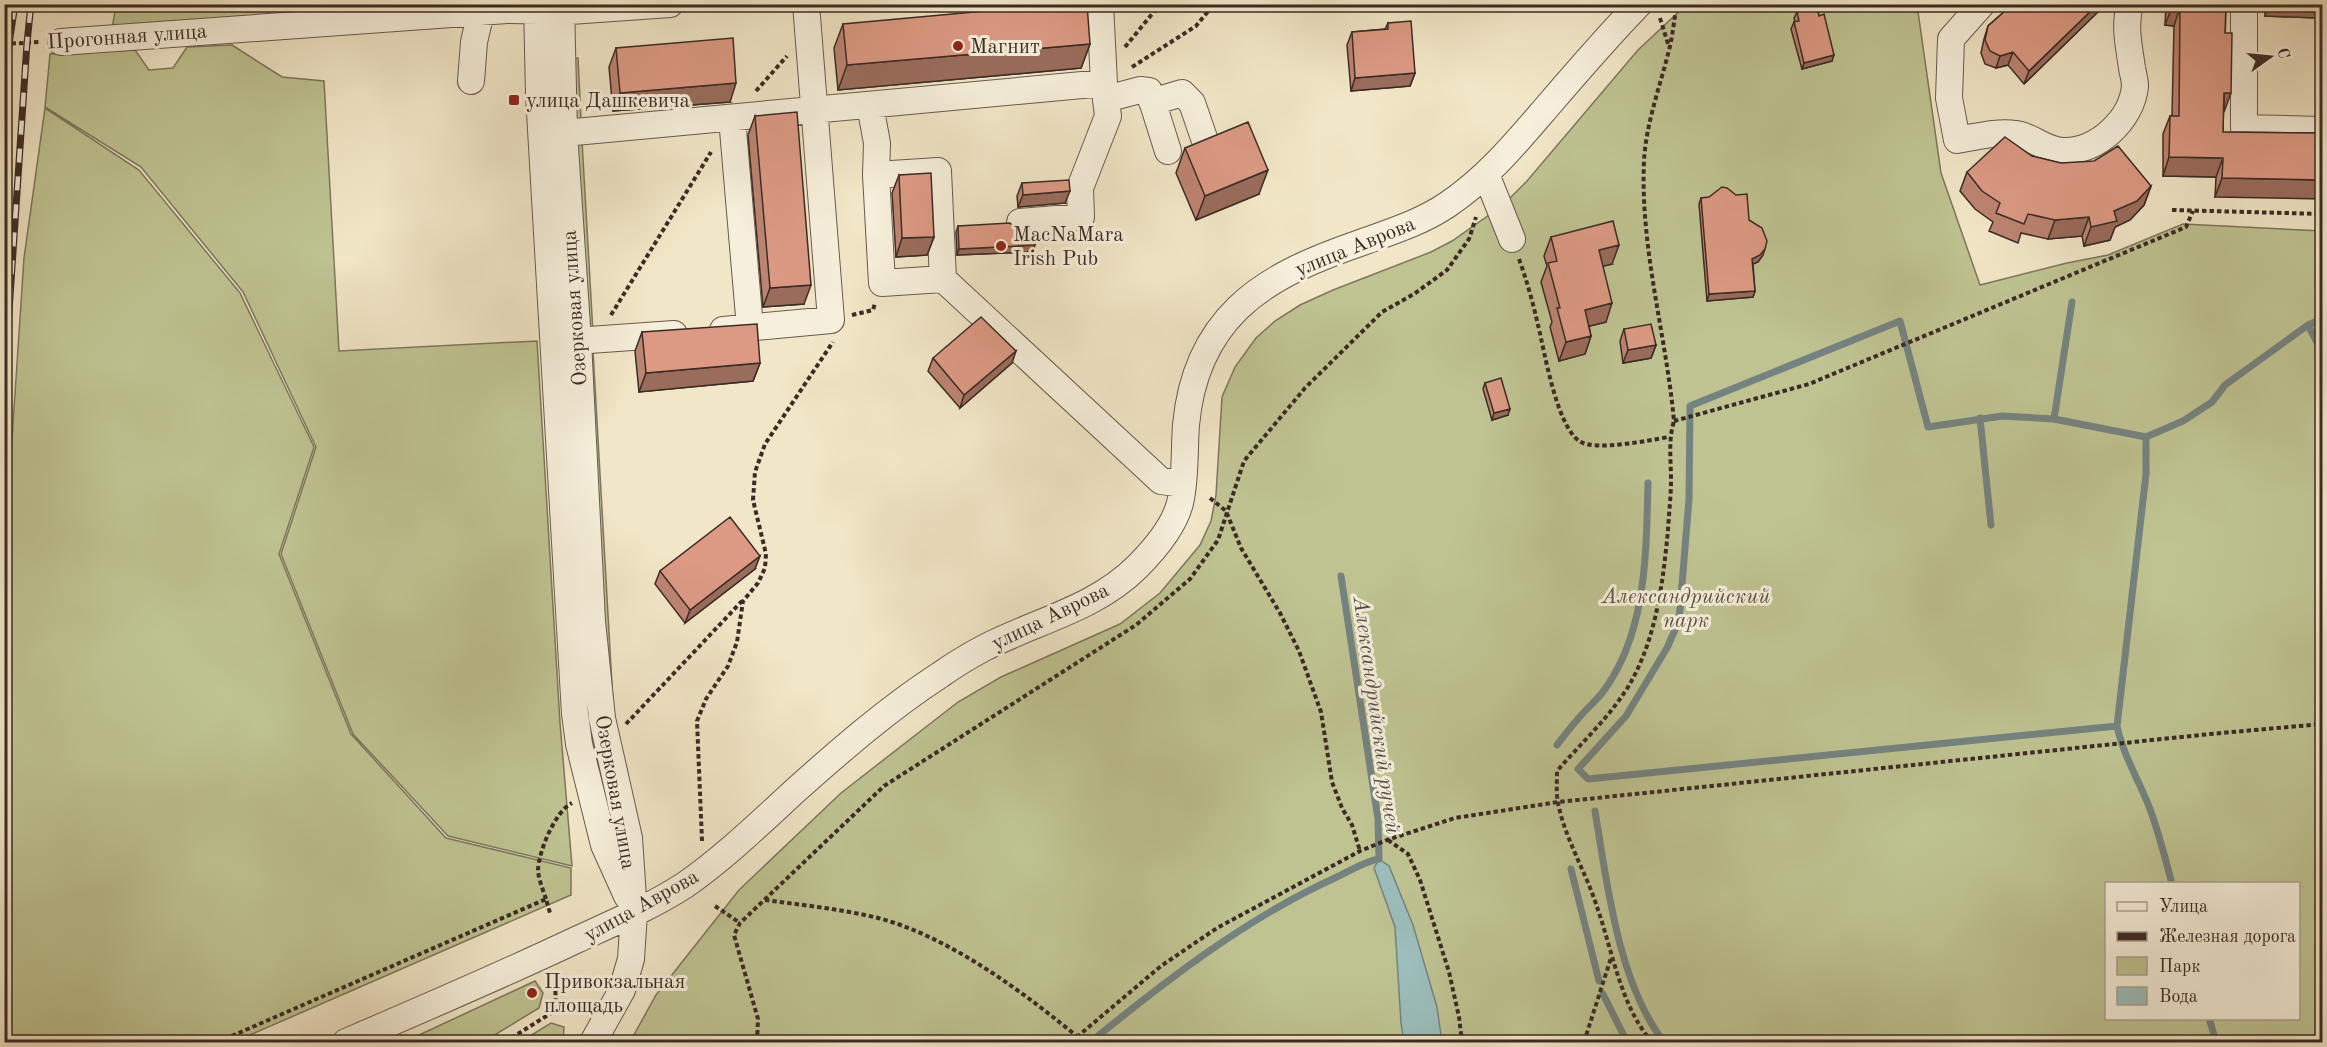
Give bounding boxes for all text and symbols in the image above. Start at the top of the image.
street label: Прогонная улица [46,21,208,54]
north arrow [2240,27,2300,87]
place label: Магнит [970,37,1040,58]
marker: Магнит [951,39,965,53]
text: С [2273,46,2292,61]
place label: улица Дашкевича [526,91,690,112]
marker: улица Дашкевича [507,93,521,107]
street label: улица Аврова [1293,214,1419,281]
place label: MacNaMara Irish Pub [1013,225,1124,270]
street label: Озерковая улица [560,229,591,387]
marker: MacNaMara Irish Pub [994,239,1008,253]
street label: улица Аврова [989,580,1113,655]
park label: Александрийский парк [1601,587,1770,632]
water label: Александрийский ручей [1348,594,1404,836]
street label: Озерковая улица [591,713,638,871]
street label: улица Аврова [581,866,703,946]
legend [2105,882,2300,1020]
text: Улица [2159,898,2208,916]
text: Железная дорога [2159,928,2296,946]
text: Парк [2159,958,2200,976]
place label: Привокзальная площадь [544,972,685,1017]
marker: Привокзальная площадь [525,986,539,1000]
text: Вода [2159,988,2198,1006]

